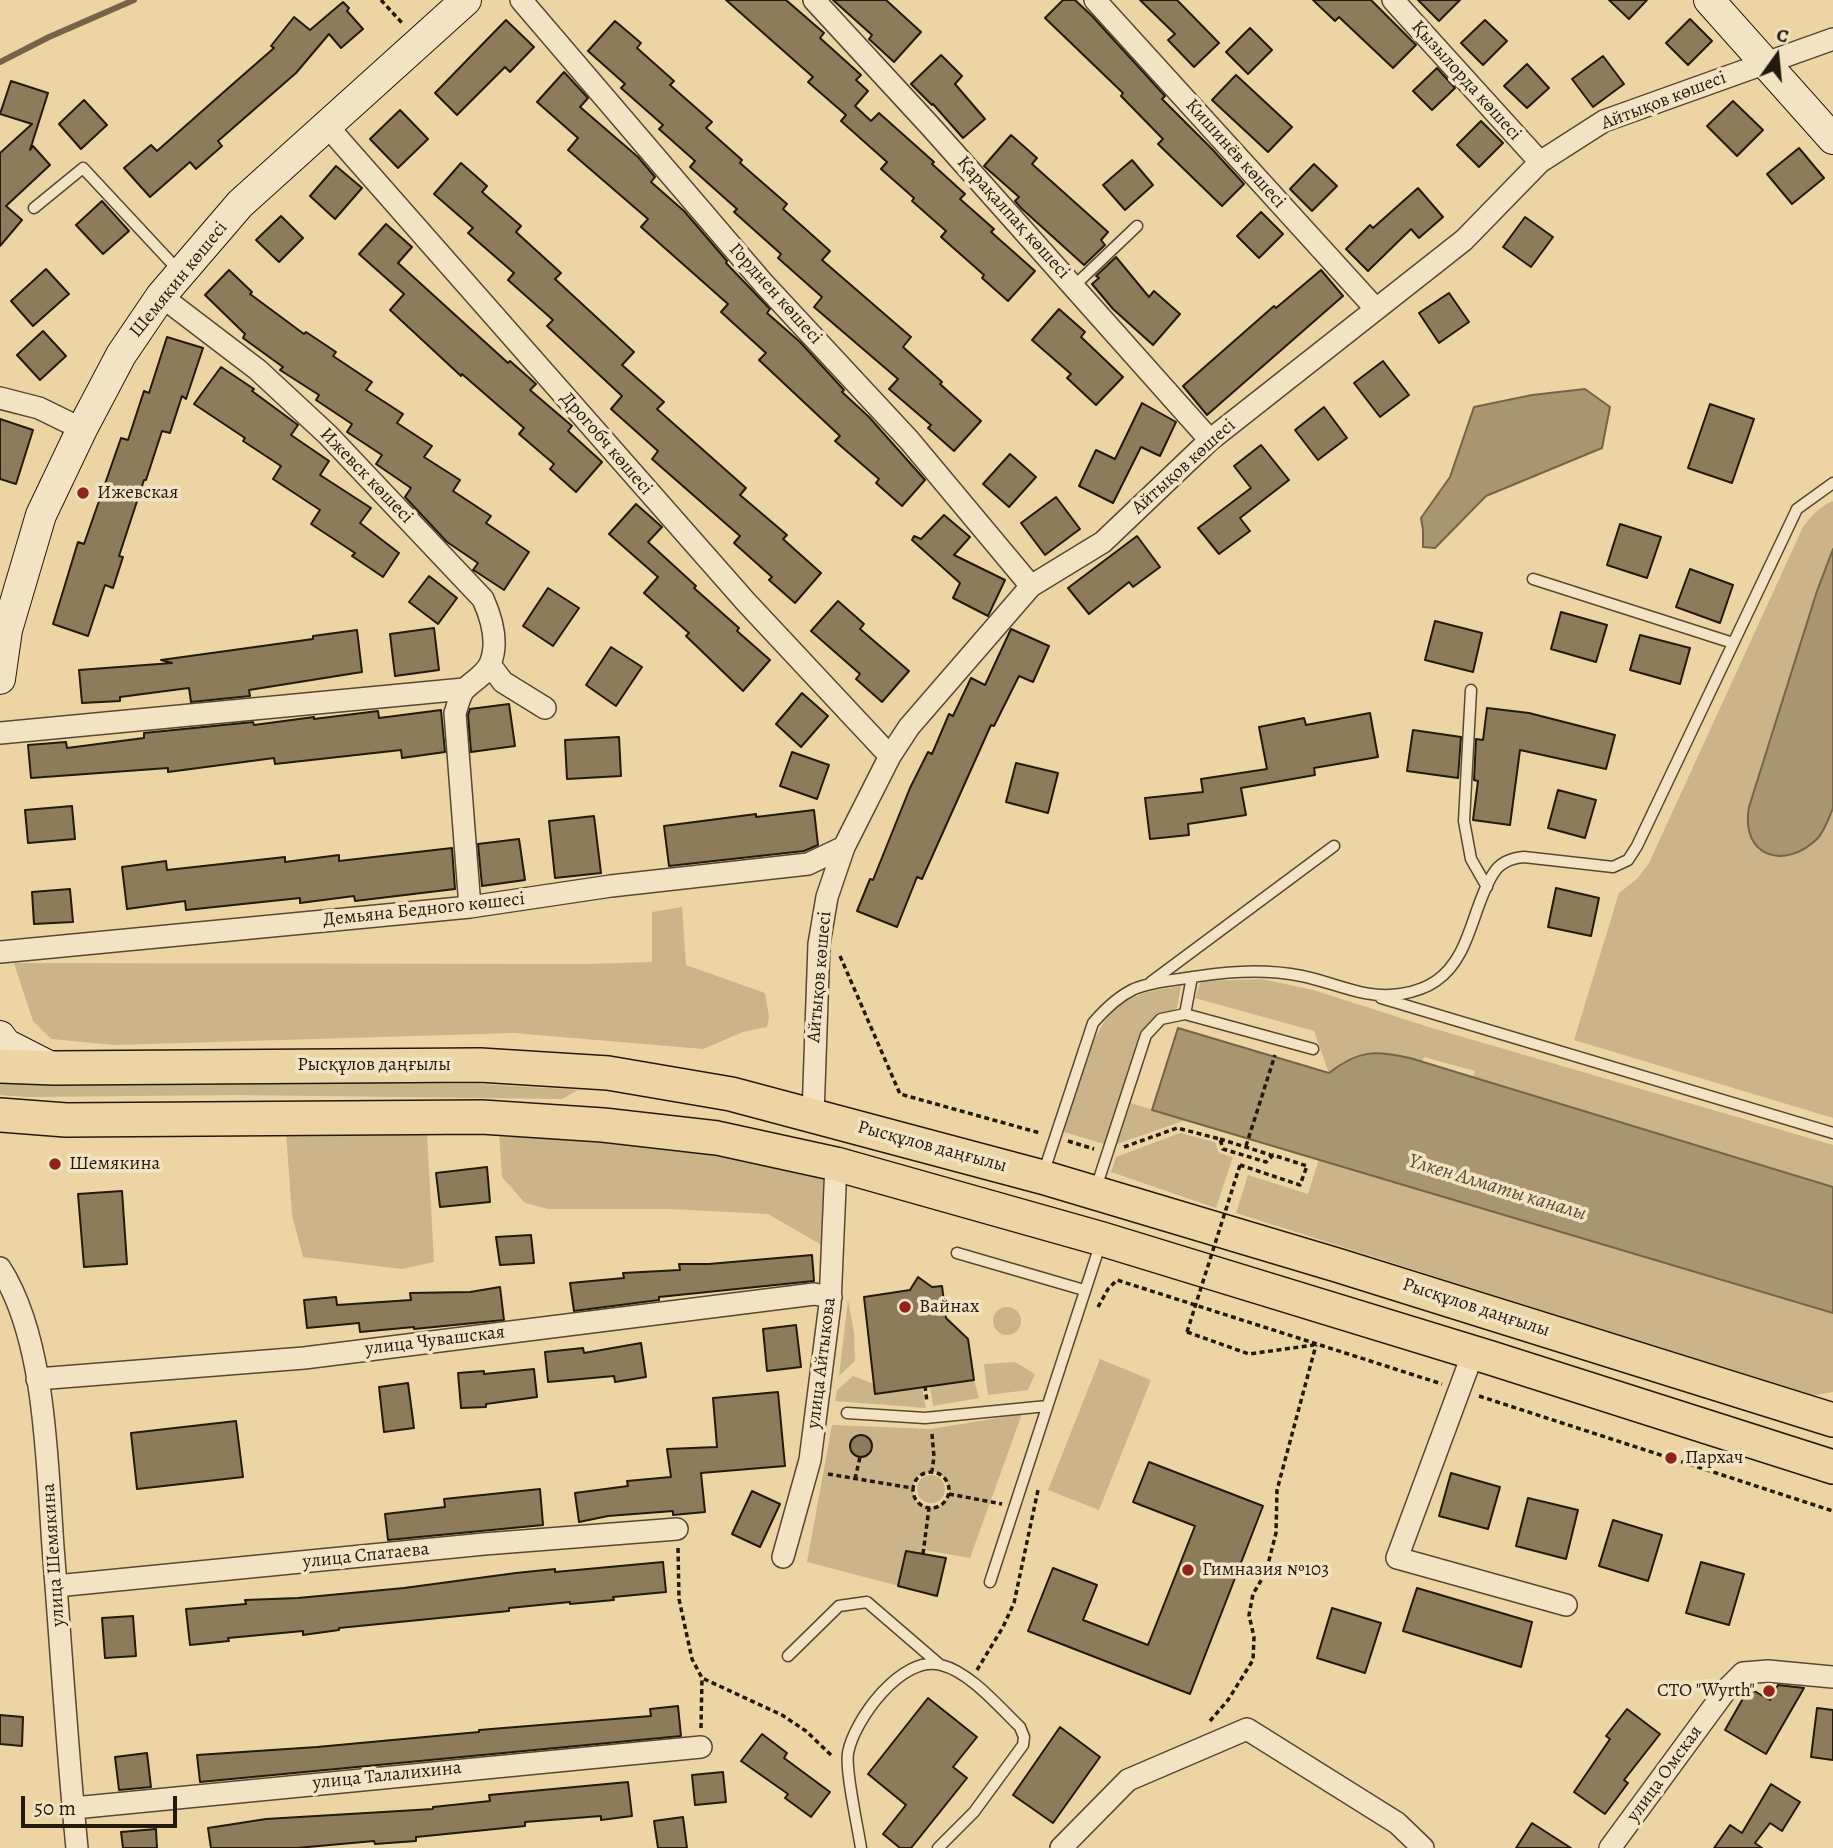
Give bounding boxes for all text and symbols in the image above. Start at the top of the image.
street label: Қызылорда көшесі [1406,16,1526,146]
north arrow [1742,21,1812,91]
text: С [1773,22,1791,50]
street label: Айтықов көшесі [1598,67,1730,135]
street label: Кишинёв көшесі [1180,95,1290,213]
street label: Қарақалпақ көшесі [952,152,1074,284]
street label: Шемякин көшесі [125,217,233,343]
street label: Горднен көшесі [724,239,826,349]
street label: Дрогобч көшесі [555,388,657,500]
street label: Айтықов көшесі [1127,414,1241,520]
street label: Ижевск көшесі [314,423,418,529]
place label: Ижевская [97,482,179,504]
marker: Ижевская [75,485,91,501]
street label: Демьяна Бедного көшесі [322,888,526,932]
street label: Айтықов көшесі [803,910,837,1044]
street label: Рысқұлов даңғылы [297,1054,451,1076]
street label: Рысқұлов даңғылы [855,1116,1009,1178]
water label: Үлкен Алматы каналы [1405,1149,1589,1227]
place label: Шемякина [69,1153,160,1175]
marker: Шемякина [47,1156,63,1172]
street label: Рысқұлов даңғылы [1399,1273,1553,1343]
street label: улица Айтыкова [803,1296,841,1430]
place label: Вайнах [919,1296,979,1318]
marker: Вайнах [897,1299,913,1315]
street label: улица Чувашская [364,1321,506,1361]
place label: Пархач [1685,1447,1743,1469]
marker: Пархач [1663,1450,1679,1466]
street label: улица Шемякина [38,1483,70,1627]
street label: улица Спатаева [302,1538,430,1574]
place label: Гимназия №103 [1202,1559,1329,1581]
marker: Гимназия №103 [1180,1562,1196,1578]
place label: СТО "Wyrth" [1657,1680,1755,1702]
marker: СТО "Wyrth" [1761,1683,1777,1699]
street label: улица Омская [1622,1721,1708,1827]
street label: улица Талалихина [311,1757,463,1795]
scale bar [24,1782,180,1826]
text: 50 m [34,1794,76,1822]

